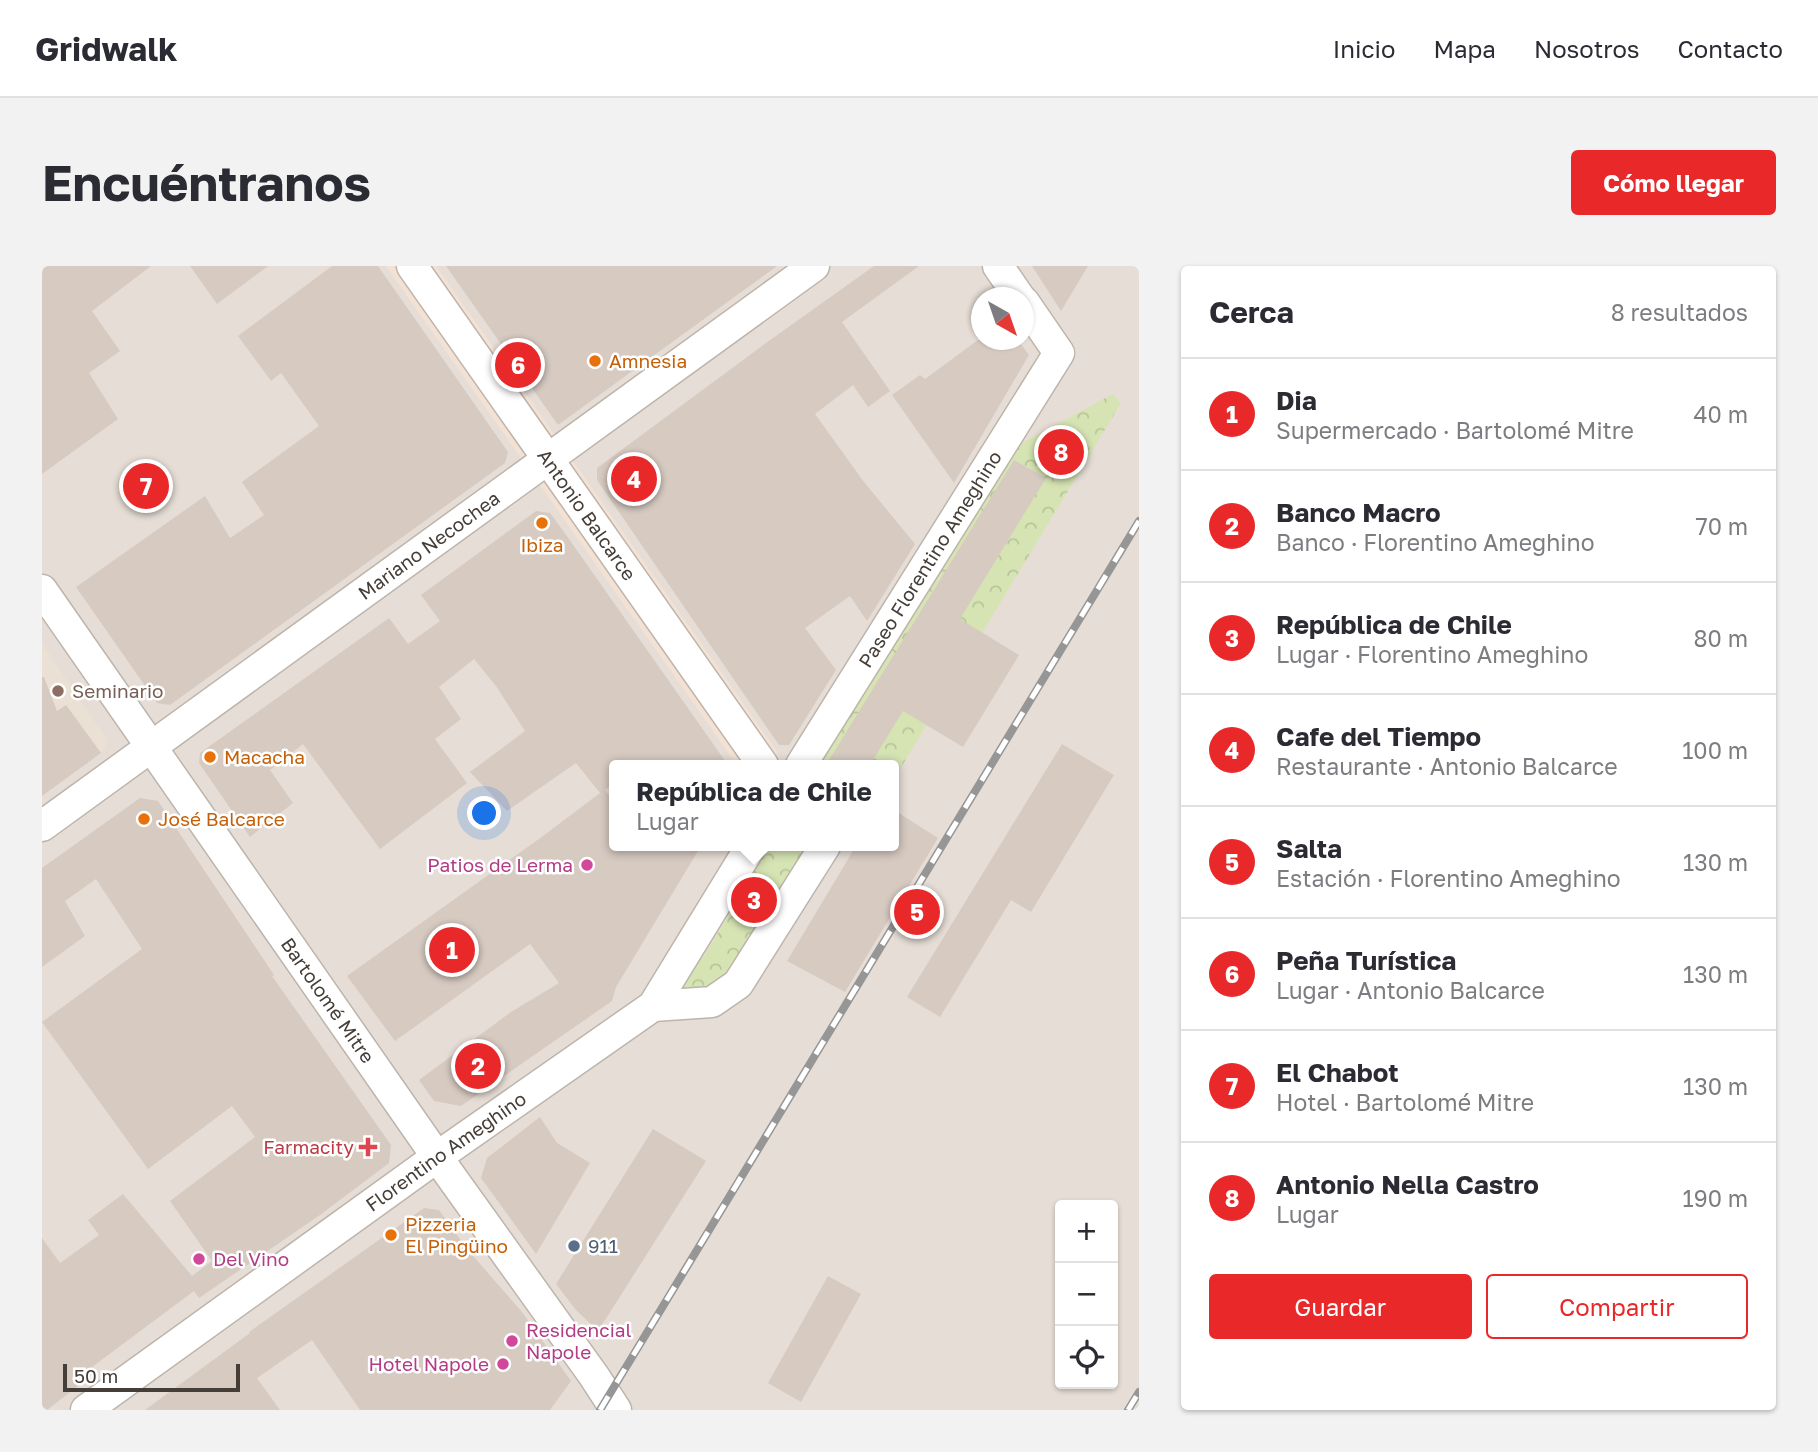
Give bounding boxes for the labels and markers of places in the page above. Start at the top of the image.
pin: 6 [495,339,541,391]
place label: Amnesia [609,349,687,372]
marker: Amnesia [587,353,603,369]
pin: 8 [1038,426,1084,478]
pin: 4 [611,453,657,505]
pin: 7 [123,460,169,512]
marker: Ibiza [534,515,550,531]
place label: Ibiza [520,533,564,556]
place label: Seminario [72,679,163,702]
marker: Seminario [50,683,66,699]
place label: Macacha [224,745,305,768]
marker: Macacha [202,749,218,765]
place label: José Balcarce [158,807,285,830]
marker: José Balcarce [136,811,152,827]
place label: Patios de Lerma [427,853,573,876]
marker: Patios de Lerma [579,857,595,873]
pin: 3 [731,874,777,926]
pin: 5 [894,886,940,938]
pin: 1 [429,924,475,976]
pin: 2 [455,1040,501,1092]
place label: Farmacity [263,1135,354,1158]
marker: Farmacity [360,1139,376,1155]
place label: Pizzeria El Pingüino [405,1212,508,1257]
marker: Pizzeria El Pingüino [383,1227,399,1243]
place label: 911 [588,1234,618,1257]
marker: 911 [566,1238,582,1254]
place label: Del Vino [213,1247,289,1270]
marker: Del Vino [191,1251,207,1267]
place label: Residencial Napole [526,1318,632,1363]
marker: Residencial Napole [504,1333,520,1349]
place label: Hotel Napole [369,1352,489,1375]
marker: Hotel Napole [495,1356,511,1372]

